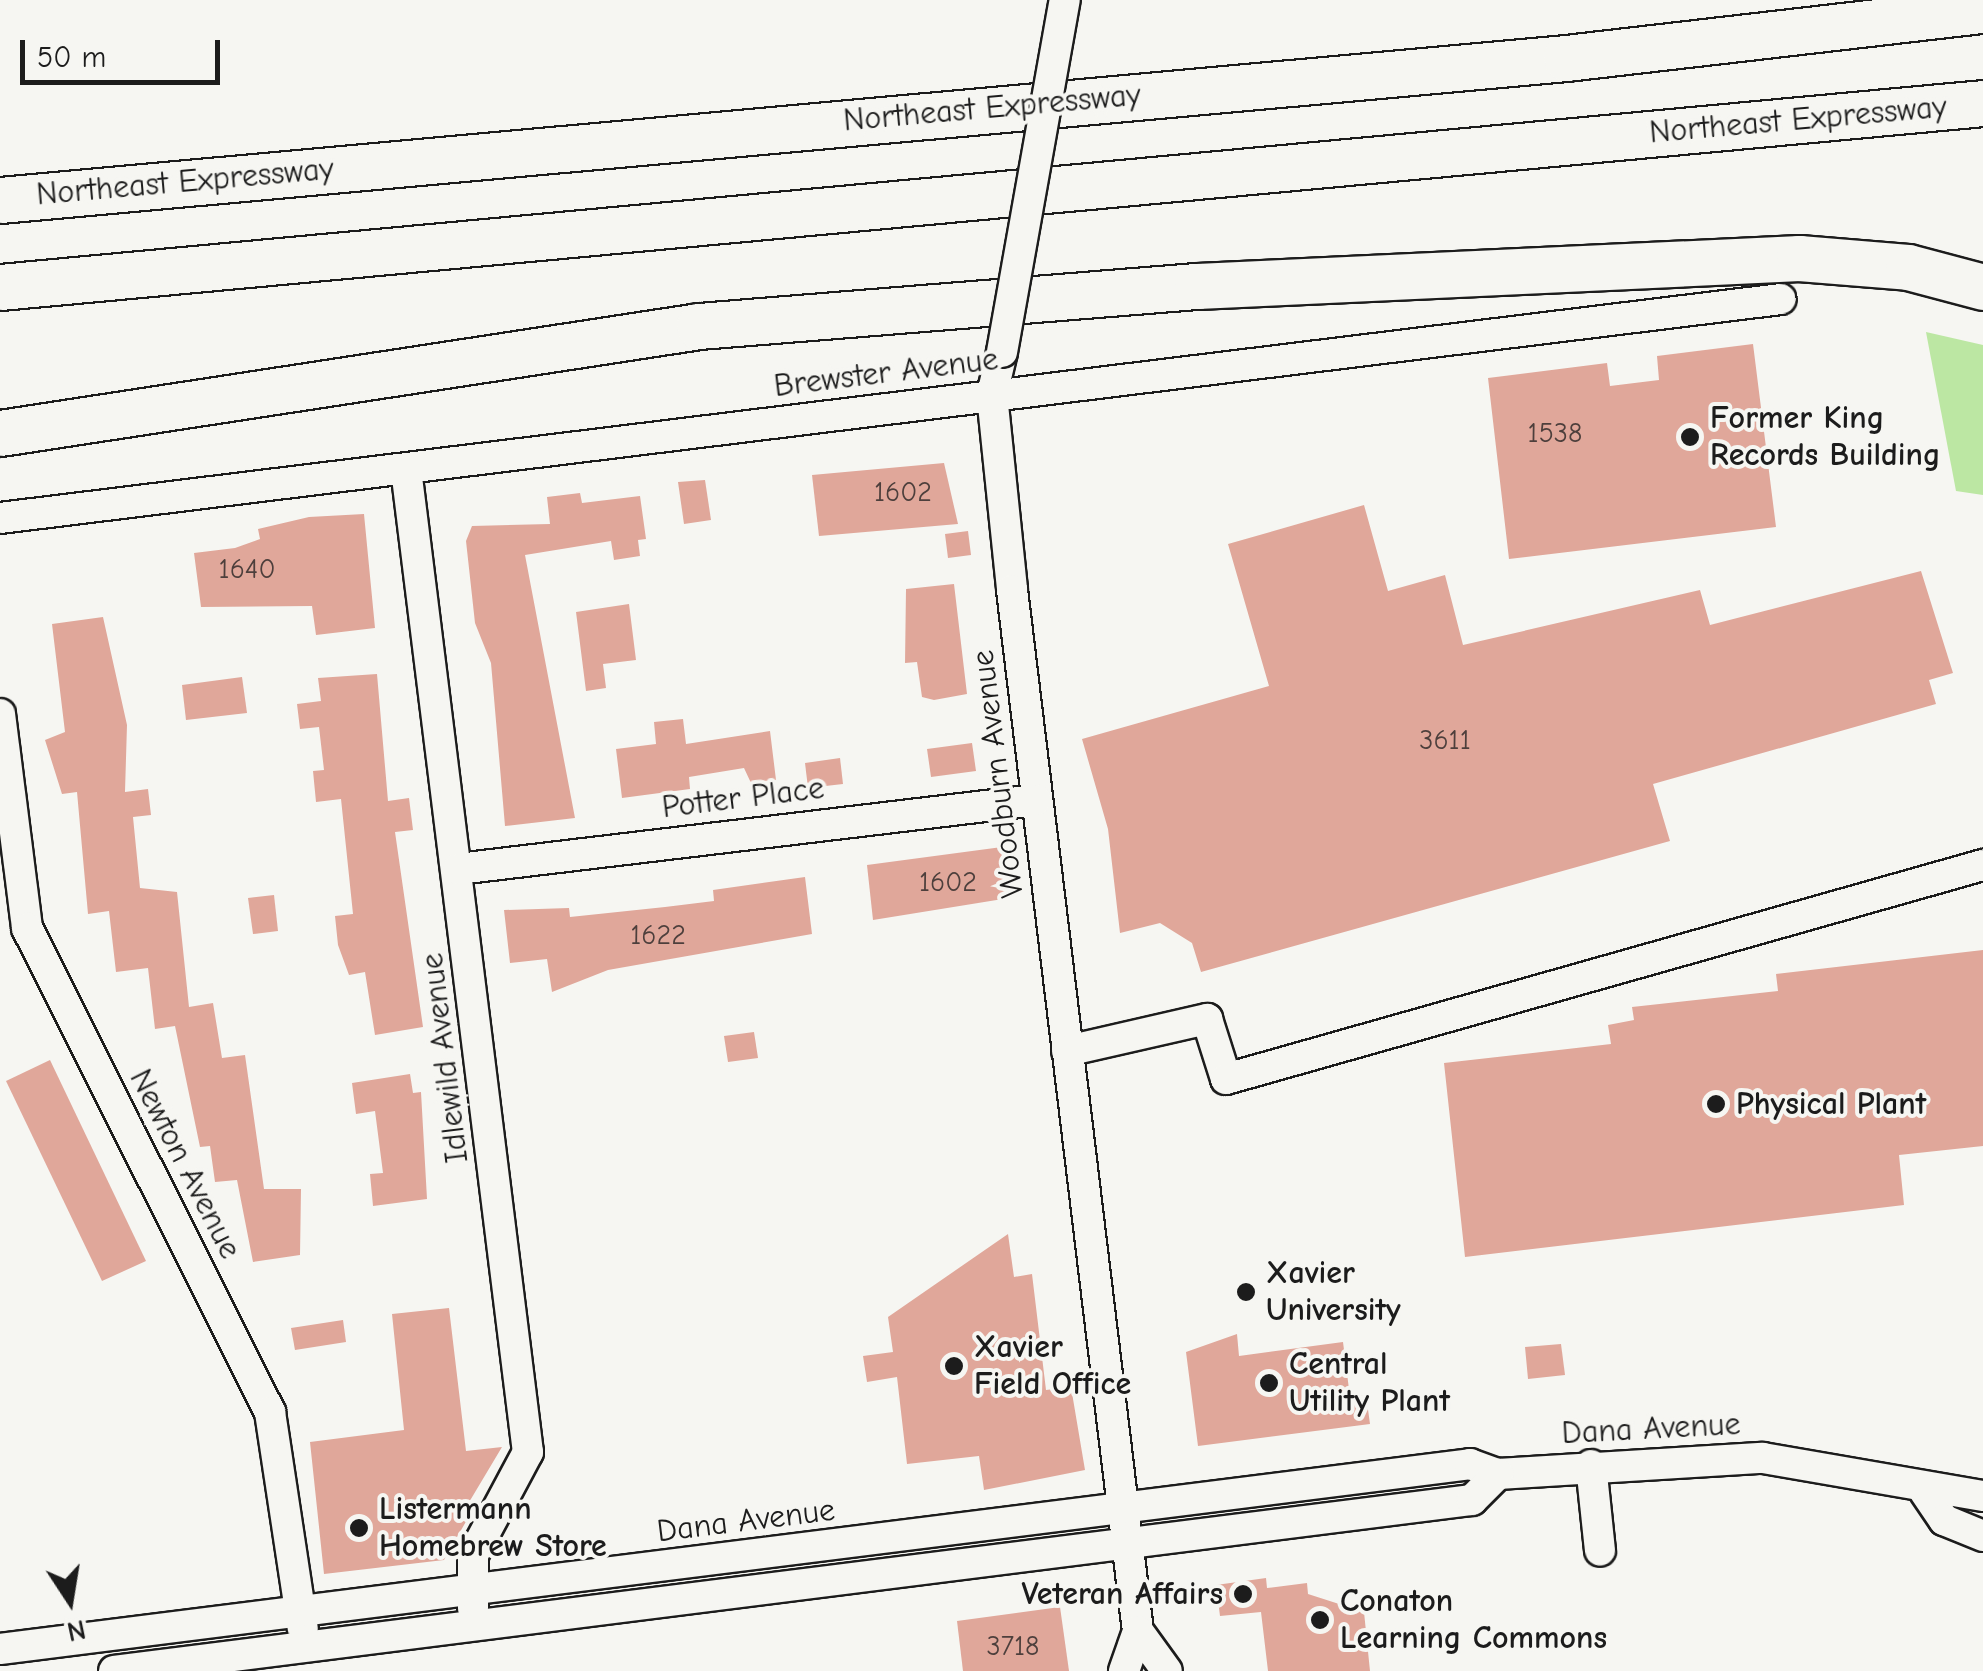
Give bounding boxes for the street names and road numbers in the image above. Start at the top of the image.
street label: Northeast Expressway [842,76,1142,140]
street label: Northeast Expressway [1648,88,1948,152]
street label: Northeast Expressway [35,150,335,214]
street label: Brewster Avenue [772,340,1000,406]
street label: Woodburn Avenue [964,648,1032,900]
street label: Potter Place [660,769,826,827]
street label: Idlewild Avenue [413,951,477,1165]
street label: Newton Avenue [121,1063,249,1265]
street label: Dana Avenue [1561,1405,1741,1453]
street label: Dana Avenue [655,1491,837,1551]

